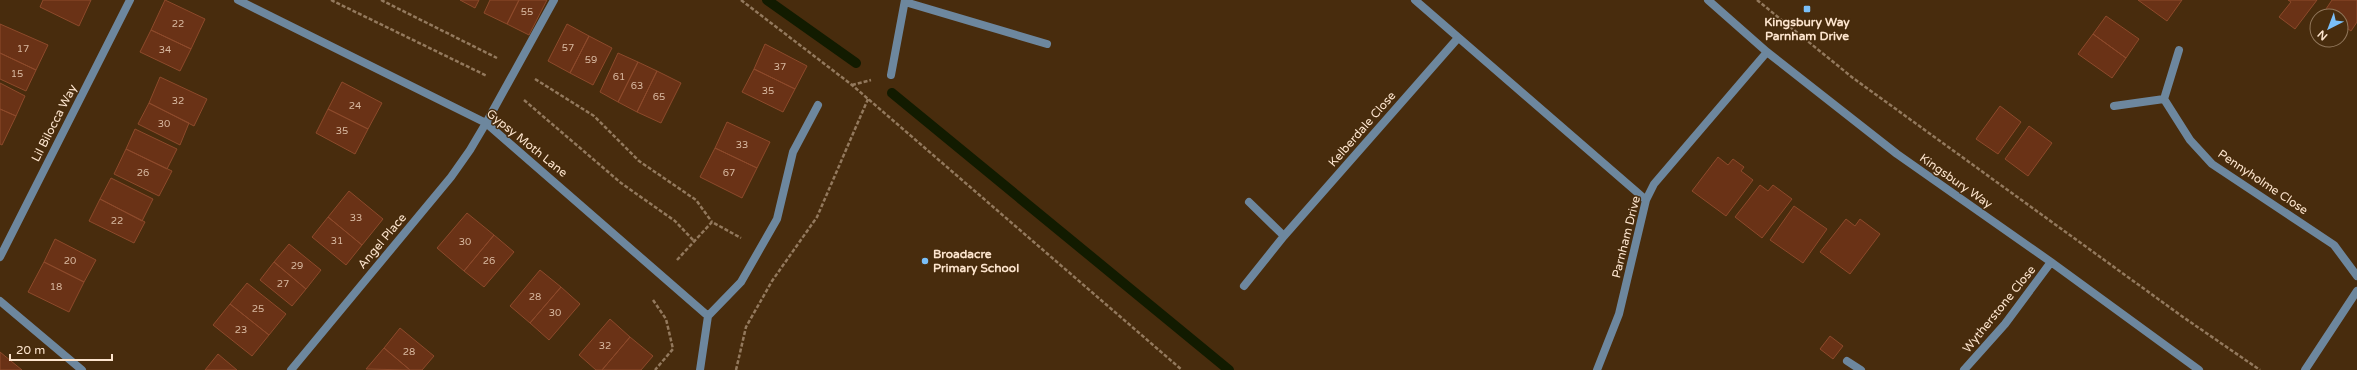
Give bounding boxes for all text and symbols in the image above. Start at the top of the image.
marker: Kingsbury Way Parnham Drive [1802,4,1812,14]
house number: 55 [521,6,533,18]
north arrow [2309,8,2349,48]
place label: Kingsbury Way Parnham Drive [1764,15,1850,43]
house number: 22 [172,18,184,30]
text: N [2315,27,2330,43]
house number: 57 [562,42,574,54]
house number: 17 [17,43,29,55]
house number: 34 [159,44,171,56]
house number: 59 [585,54,597,66]
house number: 37 [774,61,786,73]
house number: 15 [11,68,23,80]
house number: 61 [613,71,625,83]
house number: 63 [631,80,643,92]
street label: Lil Bilocca Way [29,82,80,164]
house number: 35 [762,85,774,97]
street label: Kelberdale Close [1326,88,1399,169]
house number: 65 [653,91,665,103]
house number: 32 [172,95,184,107]
house number: 24 [349,100,361,112]
street label: Gypsy Moth Lane [484,106,570,180]
house number: 30 [158,118,170,130]
house number: 35 [336,125,348,137]
house number: 33 [736,139,748,151]
street label: Pennyholme Close [2215,147,2311,217]
street label: Kingsbury Way [1917,151,1995,212]
house number: 26 [137,167,149,179]
house number: 67 [723,167,735,179]
street label: Parnham Drive [1609,194,1643,280]
street label: Angel Place [355,210,409,271]
house number: 33 [350,212,362,224]
house number: 22 [111,215,123,227]
house number: 31 [331,235,343,247]
house number: 30 [459,236,471,248]
place label: Broadacre Primary School [933,247,1019,276]
house number: 20 [64,255,76,267]
house number: 26 [483,255,495,267]
marker: Broadacre Primary School [920,256,930,266]
house number: 29 [291,260,303,272]
street label: Wytherstone Close [1960,263,2039,355]
house number: 27 [277,278,289,290]
house number: 18 [50,281,62,293]
house number: 28 [529,291,541,303]
house number: 25 [252,303,264,315]
house number: 30 [549,307,561,319]
house number: 23 [235,324,247,336]
scale bar [10,336,112,362]
house number: 32 [599,340,611,352]
text: 20 m [16,343,45,357]
house number: 28 [403,346,415,358]

